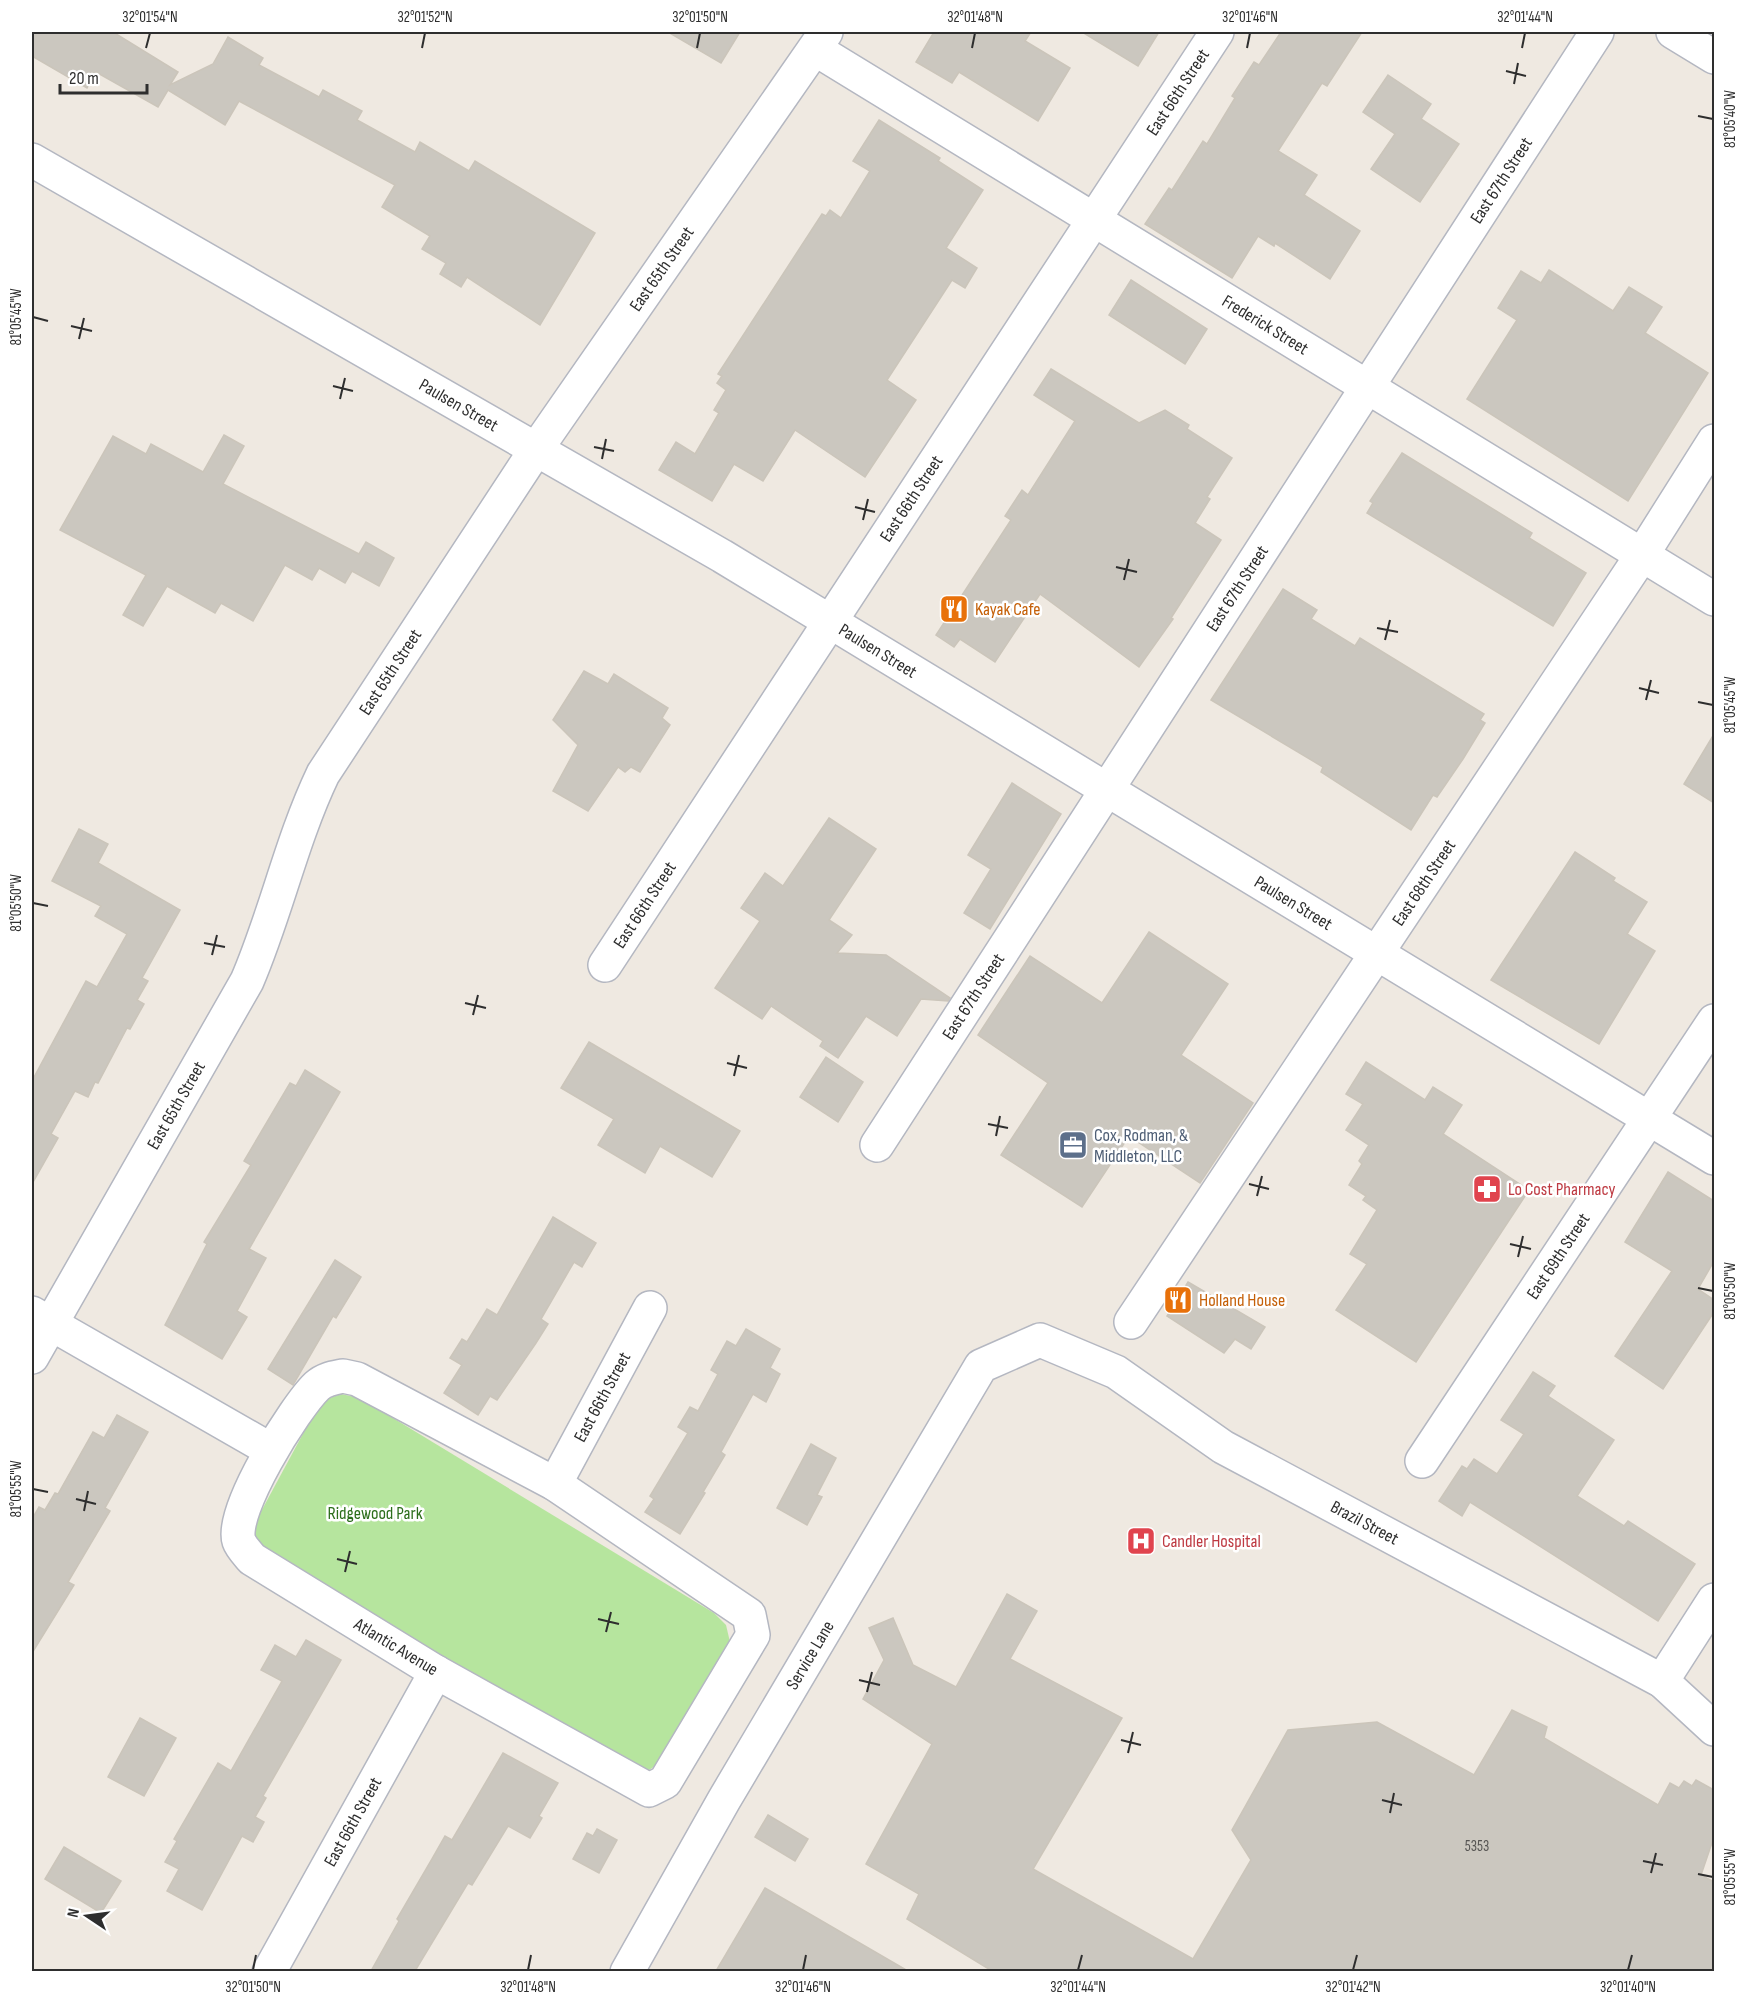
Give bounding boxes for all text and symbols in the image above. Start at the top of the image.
text: 32°01'54"N [122,8,178,27]
text: 32°01'52"N [397,8,453,27]
text: 32°01'50"N [672,8,728,27]
text: 32°01'48"N [947,8,1003,27]
text: 32°01'46"N [1222,8,1278,27]
text: 32°01'44"N [1497,8,1553,27]
street label: East 66th Street [1142,45,1214,139]
scale bar [60,57,147,95]
text: 20 m [69,68,99,89]
text: 81°05'40"W [1721,90,1740,148]
street label: East 67th Street [1466,133,1537,227]
street label: East 65th Street [625,222,698,315]
text: 81°05'45"W [7,288,26,346]
street label: Frederick Street [1218,290,1313,359]
street label: Paulsen Street [416,374,502,436]
street label: East 66th Street [875,451,947,546]
street label: East 67th Street [1202,541,1273,635]
restaurant icon: Kayak Cafe [938,593,970,625]
place label: Kayak Cafe [975,599,1041,620]
street label: Paulsen Street [835,619,921,683]
street label: East 65th Street [354,625,426,719]
text: 81°05'45"W [1721,676,1740,734]
street label: East 68th Street [1388,835,1460,930]
street label: East 66th Street [609,857,681,952]
street label: Paulsen Street [1251,871,1337,935]
text: 81°05'50"W [7,874,26,932]
street label: East 67th Street [938,949,1009,1043]
street label: East 65th Street [142,1057,210,1153]
place label: Cox, Rodman, & Middleton, LLC [1094,1125,1188,1167]
office icon: Cox, Rodman, & Middleton, LLC [1057,1129,1089,1161]
pharmacy icon: Lo Cost Pharmacy [1471,1173,1503,1205]
place label: Lo Cost Pharmacy [1508,1179,1616,1200]
street label: East 69th Street [1522,1209,1594,1303]
text: 81°05'50"W [1721,1262,1740,1320]
restaurant icon: Holland House [1162,1284,1194,1316]
place label: Holland House [1199,1290,1285,1311]
street label: East 66th Street [569,1348,635,1445]
text: 81°05'55"W [7,1460,26,1517]
street label: Brazil Street [1327,1496,1403,1549]
park label: Ridgewood Park [327,1503,423,1524]
hospital icon: Candler Hospital [1125,1525,1157,1557]
place label: Candler Hospital [1162,1531,1261,1552]
street label: Atlantic Avenue [349,1613,442,1680]
street label: Service Lane [781,1617,838,1693]
street label: East 66th Street [319,1773,386,1870]
house number: 5353 [1465,1837,1489,1856]
text: 81°05'55"W [1721,1848,1740,1905]
north arrow [57,1886,117,1946]
text: N [64,1907,84,1919]
text: 32°01'50"N [225,1978,281,1997]
text: 32°01'48"N [500,1978,556,1997]
text: 32°01'46"N [775,1978,831,1997]
text: 32°01'44"N [1050,1978,1106,1997]
text: 32°01'42"N [1325,1978,1381,1997]
text: 32°01'40"N [1600,1978,1656,1997]

